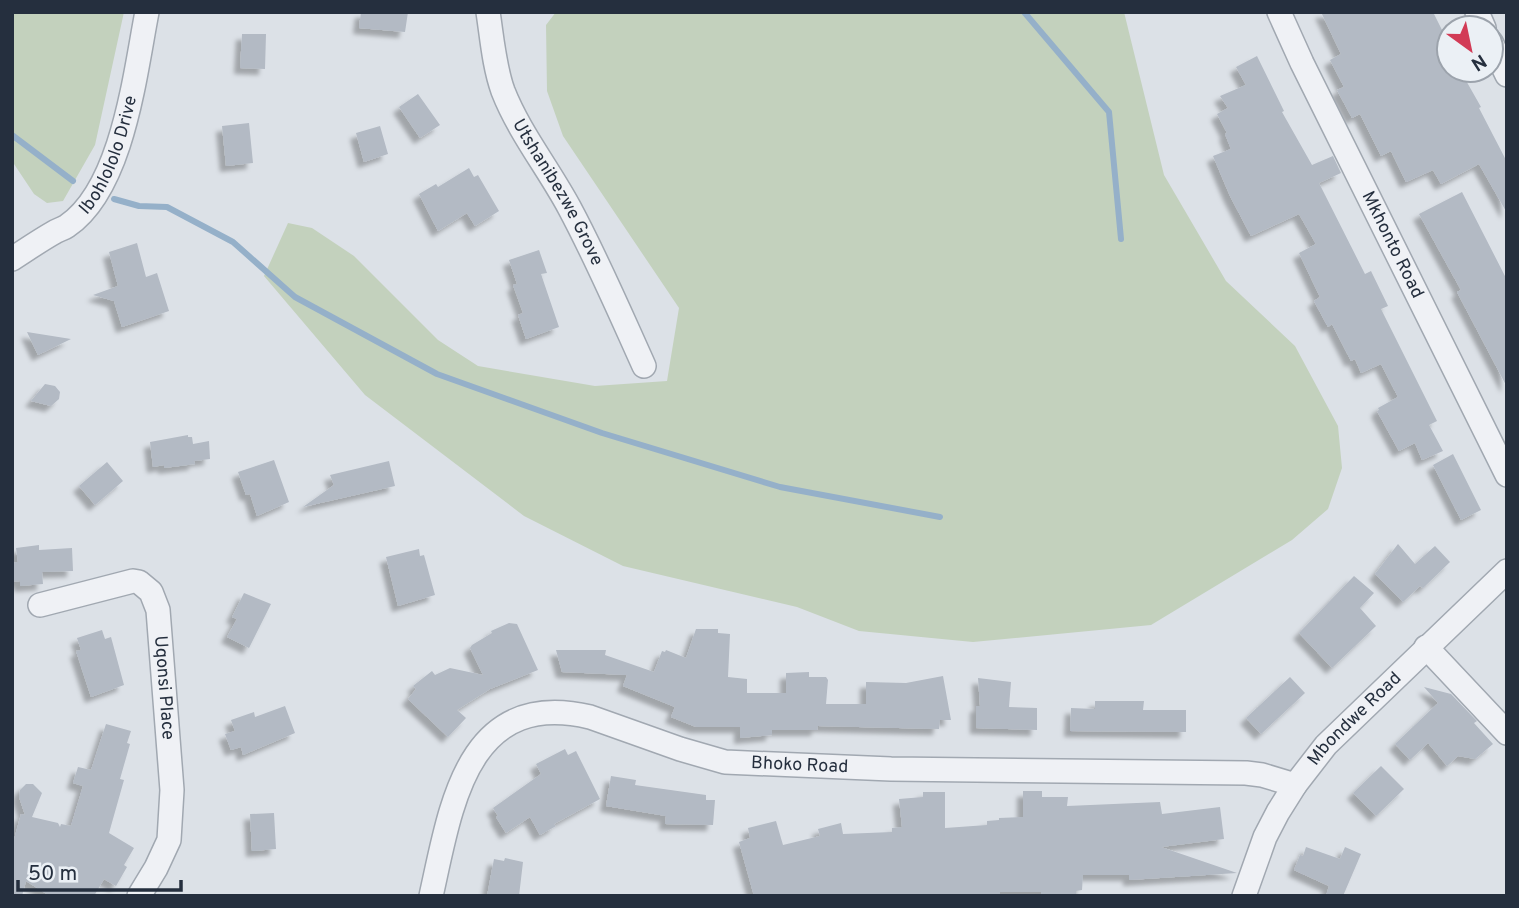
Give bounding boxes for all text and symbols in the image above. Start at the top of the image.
north arrow [1435,14,1505,84]
text: N [1466,48,1490,75]
street label: Ibohlololo Drive [74,93,143,219]
street label: Utshanibezwe Grove [507,115,608,270]
street label: Mkhonto Road [1356,187,1429,302]
street label: Uqonsi Place [149,635,180,741]
street label: Mbondwe Road [1303,667,1406,770]
street label: Bhoko Road [751,752,849,779]
scale bar [18,848,180,892]
text: 50 m [28,861,77,888]

